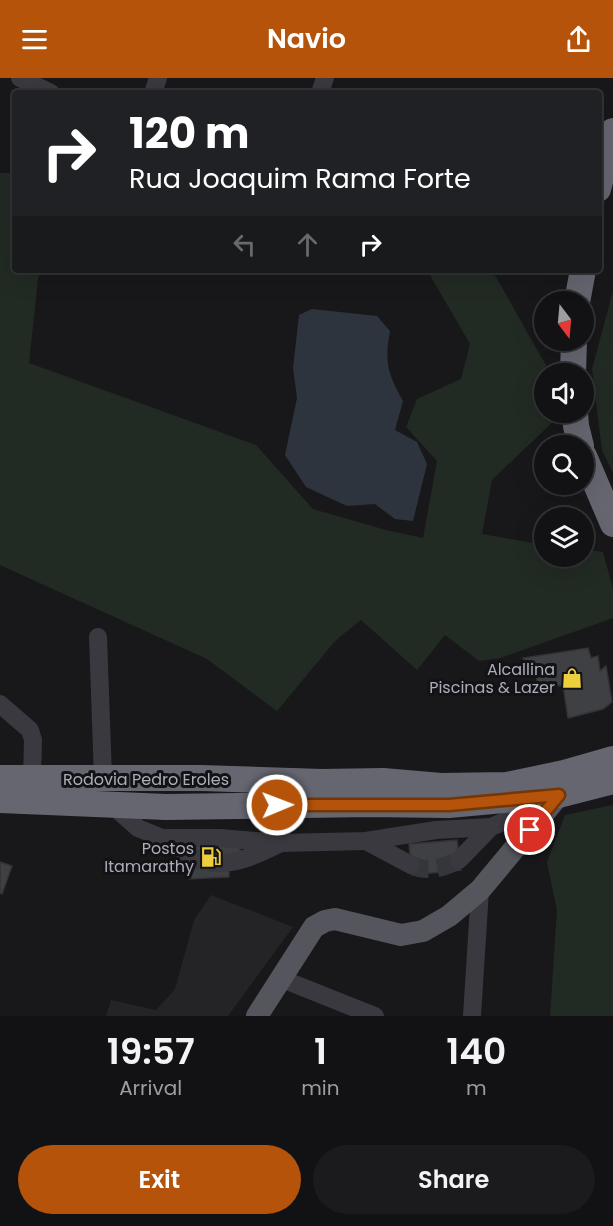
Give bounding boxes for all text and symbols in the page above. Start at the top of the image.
text: Navio [267,20,346,57]
icon: menu [18,23,51,56]
icon: share [562,23,595,56]
text: 120 m [129,104,250,163]
icon: right [30,114,108,192]
text: Rua Joaquim Rama Forte [129,160,471,197]
icon: left [228,228,261,261]
icon: ahead [291,228,324,261]
icon: right [354,228,387,261]
north arrow [534,291,594,351]
map controls [534,291,594,567]
button: sound [534,363,594,423]
button: search [534,435,594,495]
button: layers [534,507,594,567]
place label: Alcallina Piscinas & Lazer [429,658,555,699]
shop icon: Alcallina Piscinas & Lazer [560,666,584,690]
street label: Rodovia Pedro Eroles [63,768,229,791]
position arrow [245,773,309,837]
pin [504,804,555,855]
icon: arrive [513,813,546,846]
place label: Postos Itamarathy [104,837,194,878]
fuel station icon: Postos Itamarathy [199,845,223,869]
text: 19:57 [107,1026,195,1077]
text: 1 [314,1026,327,1077]
text: 140 [446,1026,506,1077]
text: Arrival [119,1074,182,1102]
text: min [301,1074,340,1102]
text: m [466,1074,487,1102]
button: Exit [18,1145,301,1214]
button: Share [313,1145,595,1214]

